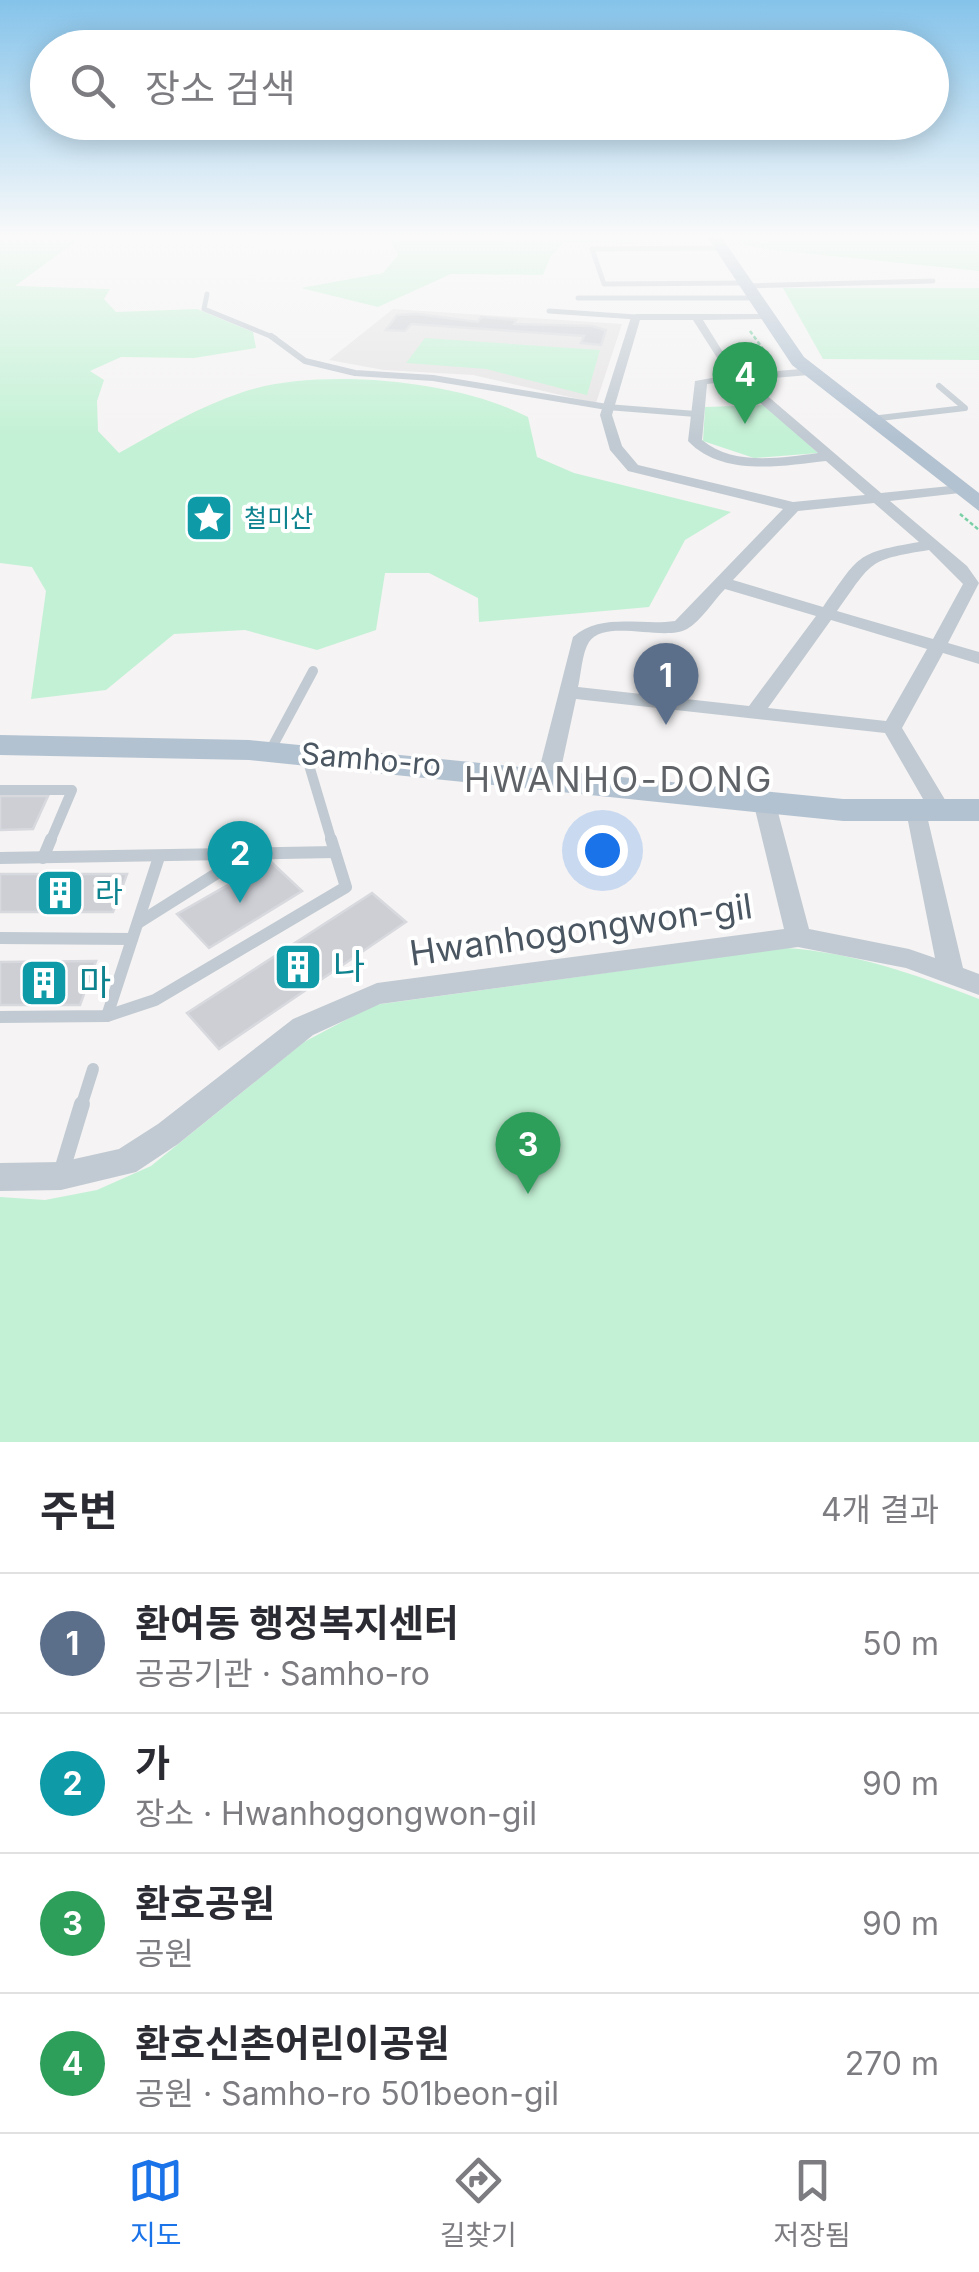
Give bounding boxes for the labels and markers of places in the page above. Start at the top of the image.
pin: 4 [712,342,778,424]
place icon: 철미산 [183,492,235,544]
place label: 철미산 [244,503,313,533]
pin: 1 [634,642,698,725]
pin: 2 [208,820,272,903]
building icon: 라 [34,867,86,919]
place label: 라 [95,874,123,910]
building icon: 나 [272,941,324,993]
place label: 나 [333,945,365,987]
building icon: 마 [18,957,70,1009]
place label: 마 [79,961,111,1003]
pin: 3 [496,1112,560,1194]

